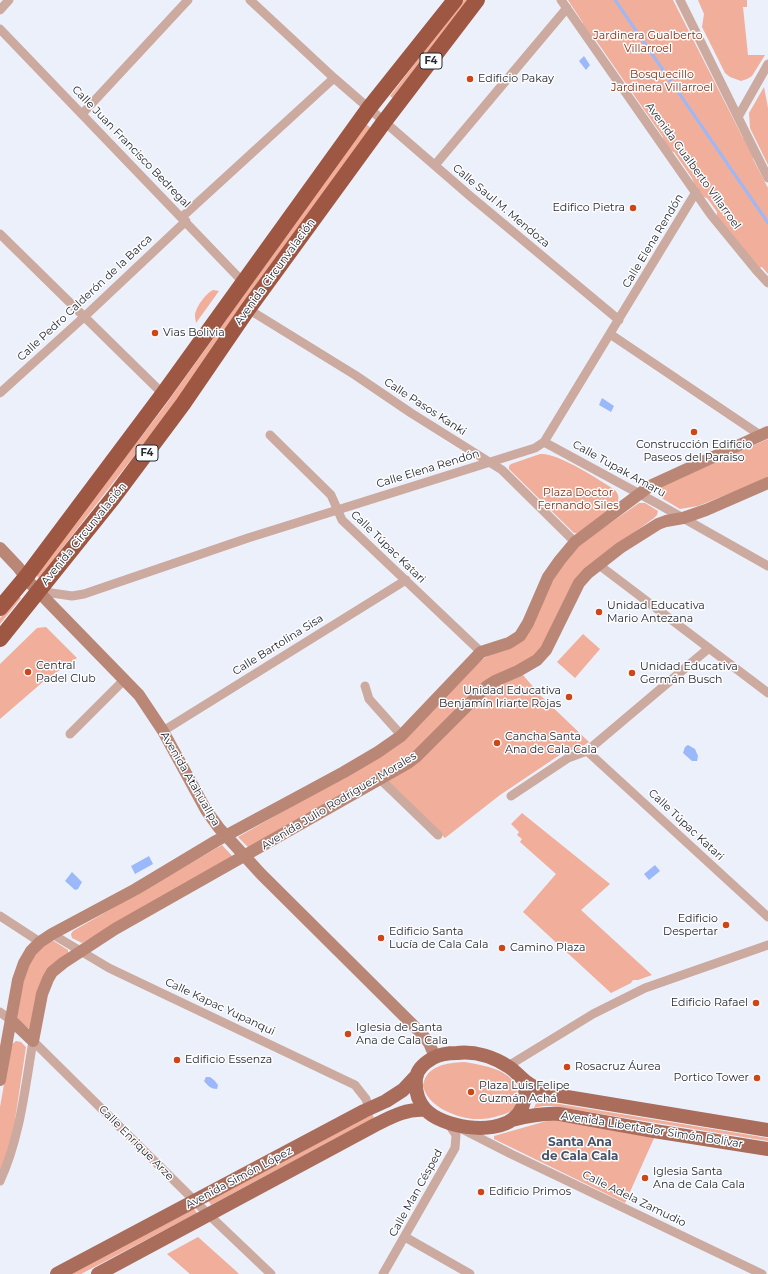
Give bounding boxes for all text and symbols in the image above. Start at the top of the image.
park label: Jardinera Gualberto Villarroel [593,29,703,55]
road number: F4 [420,53,442,69]
park label: Bosquecillo Jardinera Villarroel [611,68,713,94]
place label: Edificio Pakay [478,72,554,86]
marker: Edificio Pakay [465,74,475,84]
street label: Calle Juan Francisco Bedregal [69,83,193,211]
street label: Avenida Gualberto Villarroel [643,100,743,232]
street label: Calle Saul M. Mendoza [450,161,552,251]
street label: Calle Elena Rendón [620,192,686,290]
place label: Edifico Pietra [552,201,625,215]
marker: Edifico Pietra [628,203,638,213]
street label: Avenida Circunvalación [232,216,318,328]
street label: Calle Pedro Calderón de la Barca [15,232,155,364]
place label: Vias Bolivia [163,326,225,340]
marker: Vias Bolivia [150,328,160,338]
street label: Calle Pasos Kanki [381,375,469,439]
marker: Construcción Edificio Paseos del Paraiso [689,427,699,437]
street label: Calle Tupak Amaru [570,438,668,500]
place label: Construcción Edificio Paseos del Paraiso [636,438,752,464]
road number: F4 [136,445,158,461]
street label: Calle Elena Rendón [375,447,481,491]
street label: Avenida Circunvalación [39,480,129,588]
park label: Plaza Doctor Fernando Siles [537,486,619,512]
street label: Calle Túpac Katari [348,508,428,586]
place label: Unidad Educativa Mario Antezana [607,599,705,625]
marker: Unidad Educativa Mario Antezana [594,607,604,617]
street label: Calle Bartolina Sisa [230,612,326,678]
place label: Central Padel Club [36,659,96,685]
place label: Unidad Educativa Germán Busch [640,660,738,686]
marker: Central Padel Club [23,667,33,677]
marker: Unidad Educativa Germán Busch [627,668,637,678]
place label: Unidad Educativa Benjamín Iriarte Rojas [439,684,561,710]
marker: Unidad Educativa Benjamín Iriarte Rojas [564,692,574,702]
street label: Avenida Atahuallpa [158,729,222,829]
place label: Cancha Santa Ana de Cala Cala [505,730,597,756]
marker: Cancha Santa Ana de Cala Cala [492,738,502,748]
street label: Avenida Julio Rodríguez Morales [259,749,419,853]
street label: Calle Túpac Katari [646,787,726,863]
place label: Edificio Despertar [663,912,718,938]
marker: Edificio Despertar [721,920,731,930]
place label: Edificio Santa Lucía de Cala Cala [389,925,488,951]
marker: Edificio Santa Lucía de Cala Cala [376,933,386,943]
place label: Camino Plaza [510,941,586,955]
marker: Camino Plaza [497,943,507,953]
street label: Calle Kapac Yupanqui [163,976,277,1038]
place label: Edificio Rafael [671,996,748,1010]
marker: Edificio Rafael [751,998,761,1008]
place label: Iglesia de Santa Ana de Cala Cala [356,1021,448,1047]
marker: Iglesia de Santa Ana de Cala Cala [343,1029,353,1039]
place label: Edificio Essenza [185,1053,272,1067]
marker: Edificio Essenza [172,1055,182,1065]
place label: Rosacruz Áurea [575,1060,661,1074]
marker: Rosacruz Áurea [562,1062,572,1072]
place label: Portico Tower [673,1071,749,1085]
marker: Portico Tower [752,1073,762,1083]
place label: Plaza Luis Felipe Guzmán Achá [479,1079,570,1105]
marker: Plaza Luis Felipe Guzmán Achá [466,1087,476,1097]
street label: Calle Enrique Arze [96,1103,176,1183]
street label: Avenida Libertador Simón Bolívar [560,1109,744,1151]
district label: Santa Ana de Cala Cala [542,1135,618,1163]
street label: Avenida Simón López [183,1144,295,1212]
street label: Calle Man Césped [386,1147,446,1239]
place label: Iglesia Santa Ana de Cala Cala [653,1165,745,1191]
street label: Calle Adela Zamudio [580,1168,688,1230]
marker: Iglesia Santa Ana de Cala Cala [640,1173,650,1183]
place label: Edificio Primos [489,1185,571,1199]
marker: Edificio Primos [476,1187,486,1197]

